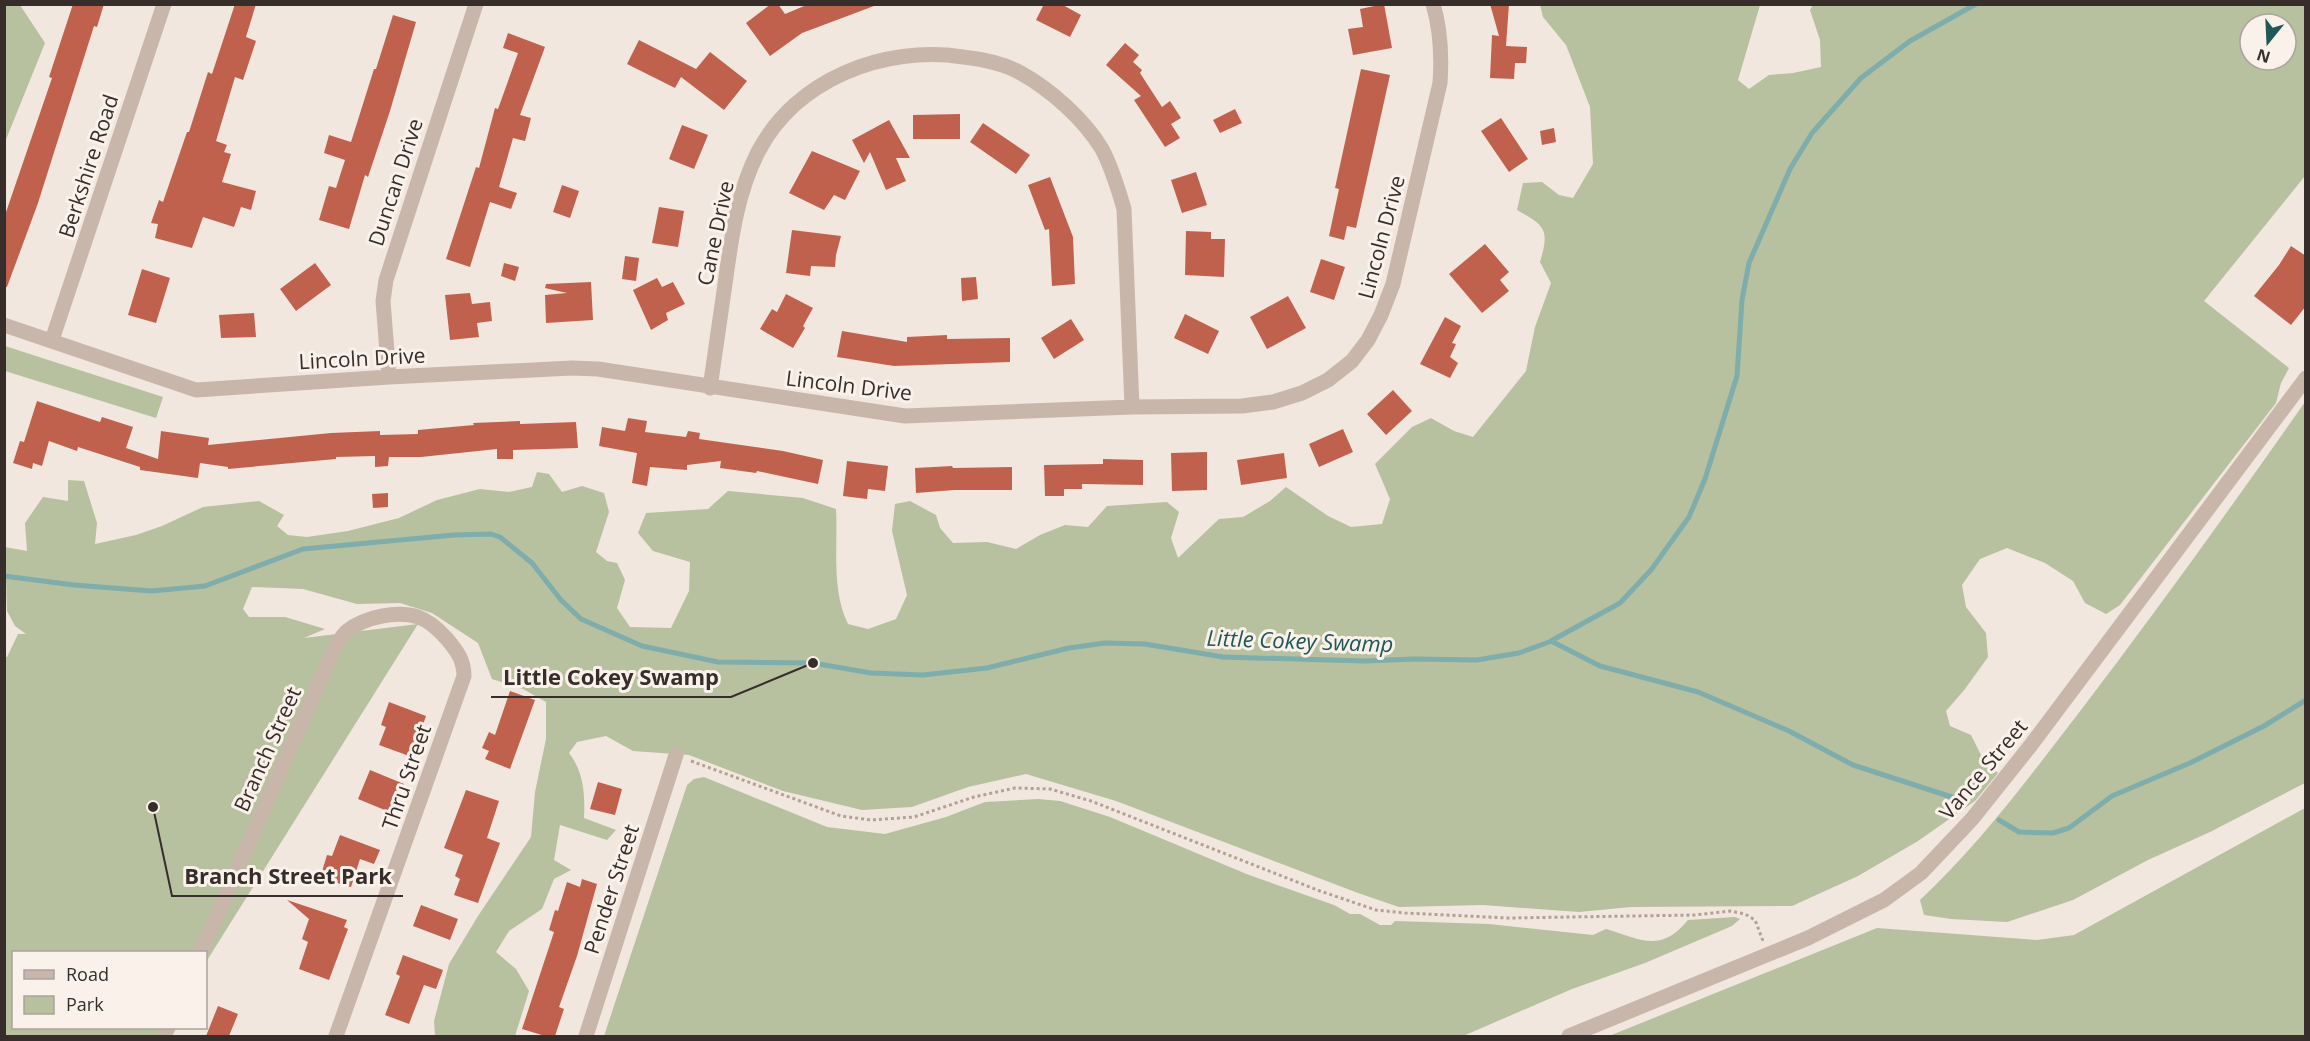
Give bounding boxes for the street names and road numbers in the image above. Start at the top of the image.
street label: Berkshire Road [52,91,124,241]
street label: Duncan Drive [361,115,429,249]
street label: Lincoln Drive [1351,172,1411,302]
street label: Cane Drive [690,178,740,288]
street label: Lincoln Drive [298,341,426,375]
street label: Lincoln Drive [784,363,914,407]
street label: Branch Street [227,682,307,816]
street label: Vance Street [1933,713,2033,825]
street label: Thru Street [375,720,437,834]
street label: Pender Street [577,821,645,957]

